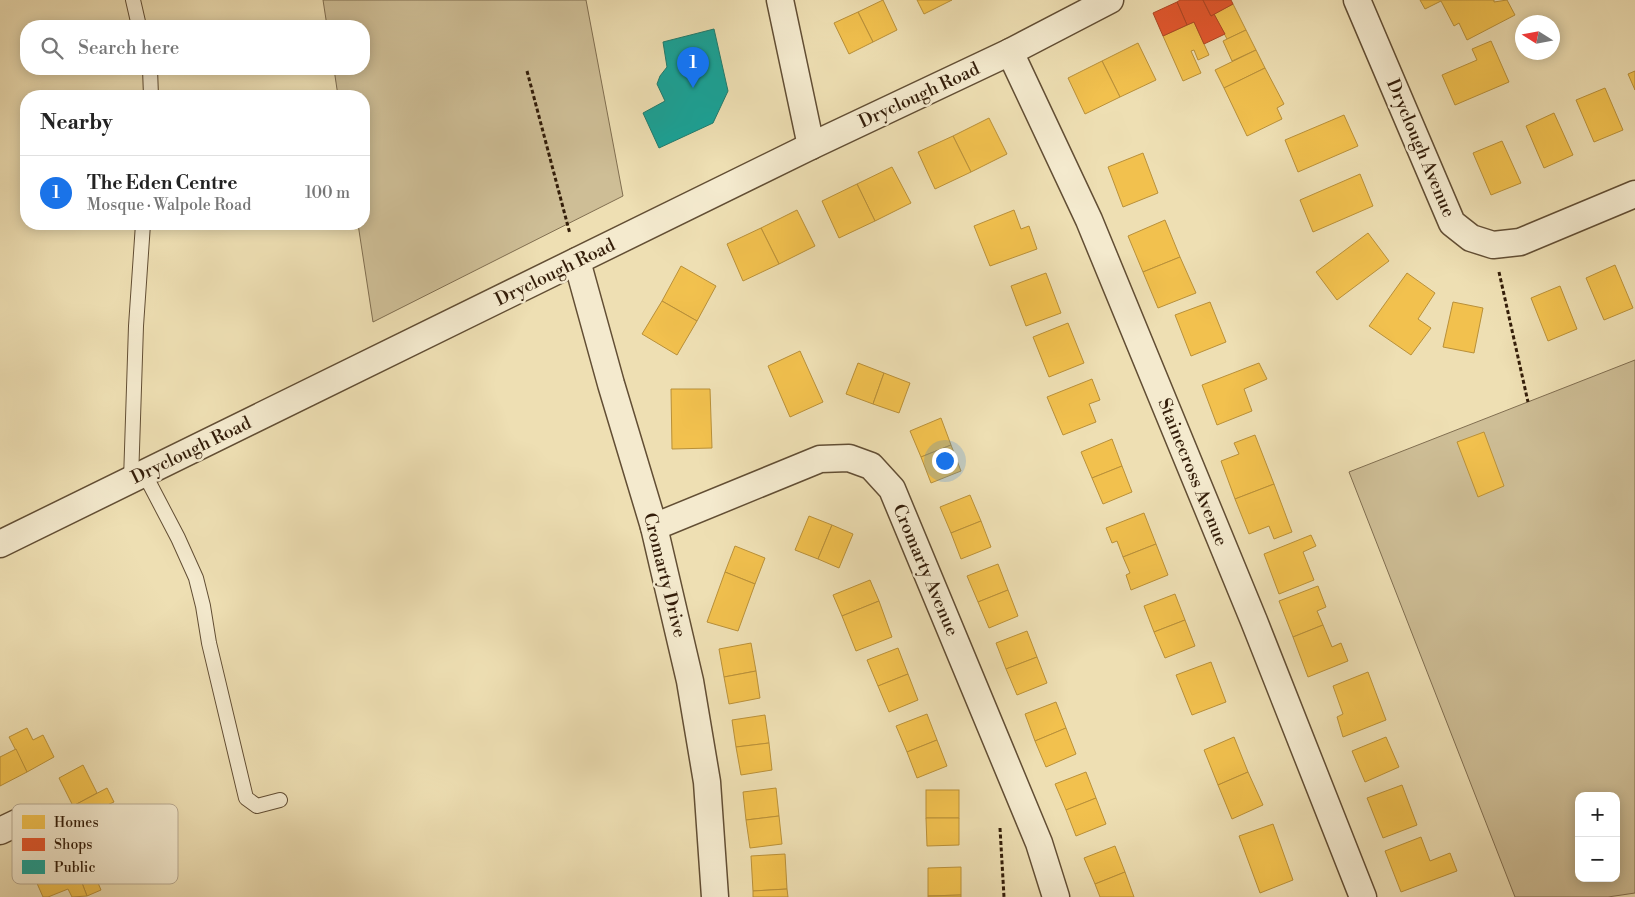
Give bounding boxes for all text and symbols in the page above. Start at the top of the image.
north arrow [1515,15,1560,60]
search box [20,20,370,75]
icon: search [38,34,66,62]
text: Search here [78,36,179,60]
pin: 1 [677,47,709,88]
street label: Dryclough Road [855,57,984,134]
street label: Dryclough Avenue [1381,75,1460,221]
text: Nearby [40,110,113,136]
text: The Eden Centre [87,171,237,195]
text: 1 [52,183,60,203]
text: 100 m [305,183,350,203]
text: Mosque · Walpole Road [87,195,251,215]
street label: Dryclough Road [491,233,620,311]
street label: Stainecross Avenue [1152,395,1233,549]
street label: Dryclough Road [127,411,256,489]
your location [932,448,958,474]
street label: Cromarty Avenue [887,501,964,640]
street label: Cromarty Drive [638,510,691,640]
map controls [1575,792,1620,882]
button: + [1575,792,1620,837]
legend [12,804,178,884]
text: Homes [54,814,99,832]
text: Shops [54,836,92,854]
button: − [1575,837,1620,882]
text: Public [54,859,95,877]

